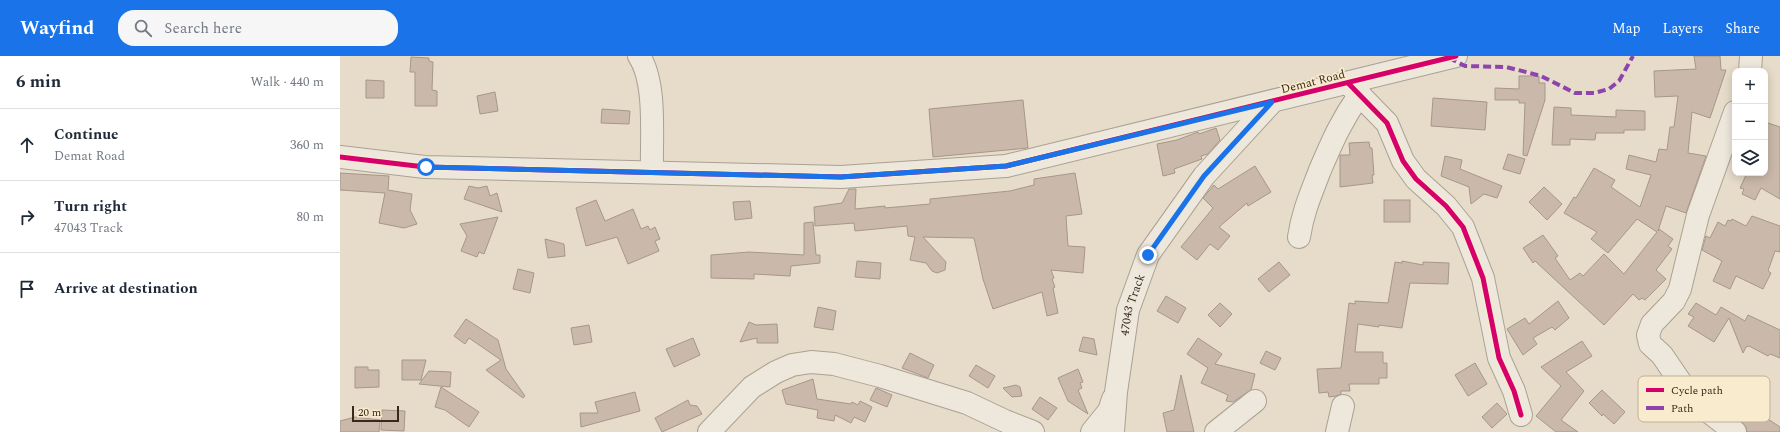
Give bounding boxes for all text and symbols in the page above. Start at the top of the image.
search box [118,10,398,46]
text: Wayfind [20,14,94,43]
icon: search [132,17,154,39]
text: Search here [164,17,242,40]
text: Map [1612,18,1641,39]
text: Layers [1663,18,1703,39]
text: Share [1725,18,1760,39]
street label: Demat Road [1279,65,1347,99]
map controls [1732,68,1768,176]
button: + [1732,68,1768,104]
text: 6 min [16,69,61,95]
text: Walk · 440 m [250,72,324,92]
button: − [1732,104,1768,140]
text: Continue [54,123,119,146]
icon: ahead [16,134,38,156]
text: 360 m [290,135,324,155]
button: layers [1732,140,1768,176]
text: Demat Road [54,146,125,166]
route start [417,158,435,176]
text: Turn right [54,195,127,218]
icon: right [16,206,38,228]
text: 80 m [297,207,324,227]
text: 47043 Track [54,218,123,238]
route end [1139,246,1157,264]
street label: 47043 Track [1115,271,1150,337]
text: Arrive at destination [54,277,198,300]
icon: arrive [16,278,38,300]
legend [1638,376,1770,422]
text: Cycle path [1671,382,1723,399]
text: Path [1671,400,1693,417]
scale bar [352,404,399,423]
text: 20 m [358,404,381,421]

